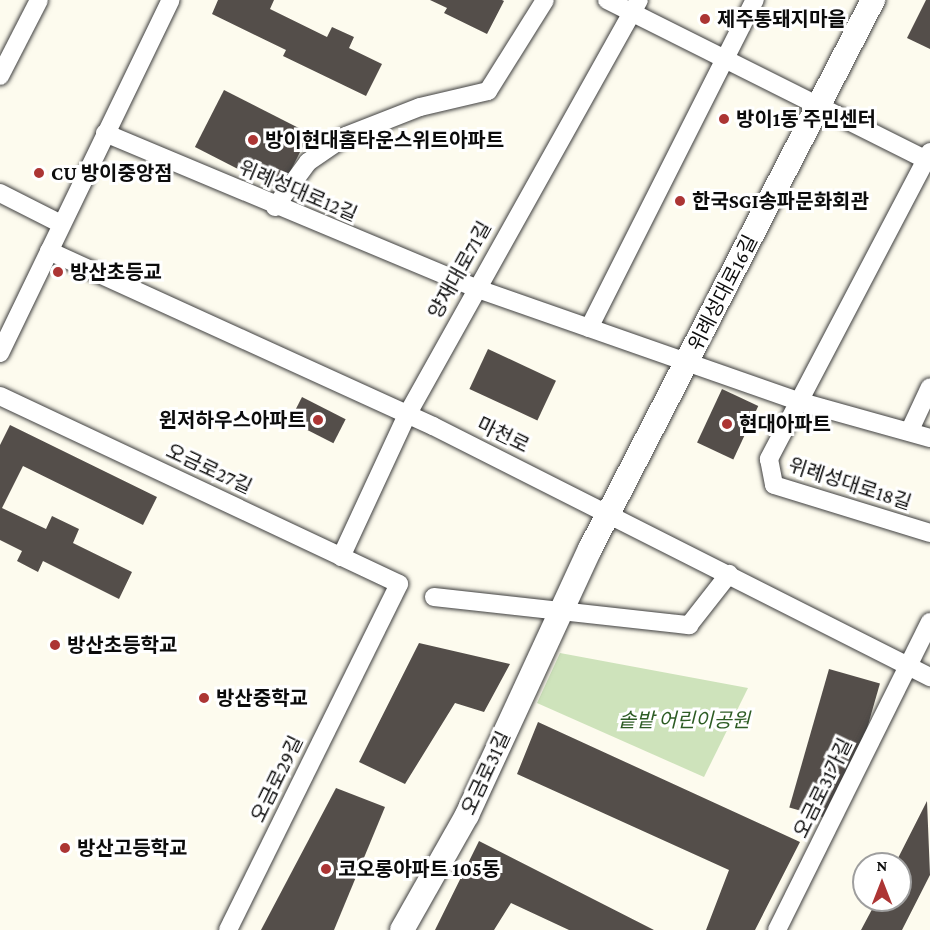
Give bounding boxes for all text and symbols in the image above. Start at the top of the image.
place label: 제주통돼지마을 [717,7,846,31]
marker: 제주통돼지마을 [698,12,712,26]
place label: 방이1동 주민센터 [736,107,876,131]
marker: 방이1동 주민센터 [717,112,731,126]
place label: 방이현대홈타운스위트아파트 [265,128,504,152]
marker: 방이현대홈타운스위트아파트 [246,133,260,147]
street label: 위례성대로12길 [235,155,361,227]
place label: CU 방이중앙점 [51,161,173,185]
marker: CU 방이중앙점 [32,166,46,180]
place label: 한국SGI송파문화회관 [692,189,869,213]
marker: 한국SGI송파문화회관 [673,194,687,208]
street label: 양재대로71길 [423,217,497,323]
street label: 위례성대로16길 [683,231,763,355]
place label: 방산초등교 [70,260,162,284]
marker: 방산초등교 [51,265,65,279]
place label: 윈저하우스아파트 [159,408,306,432]
street label: 마천로 [473,412,533,458]
place label: 현대아파트 [739,412,831,436]
marker: 윈저하우스아파트 [311,413,325,427]
marker: 현대아파트 [720,417,734,431]
street label: 오금로27길 [162,439,256,499]
street label: 위례성대로18길 [786,453,914,515]
place label: 방산초등학교 [67,633,177,657]
marker: 방산초등학교 [48,638,62,652]
place label: 방산중학교 [216,686,308,710]
marker: 방산중학교 [197,691,211,705]
park label: 솥밭 어린이공원 [618,708,750,732]
street label: 오금로31길 [456,727,516,819]
street label: 오금로29길 [246,732,308,826]
street label: 오금로31가길 [789,734,857,842]
place label: 방산고등학교 [77,836,187,860]
marker: 방산고등학교 [58,841,72,855]
north arrow [852,852,912,912]
place label: 코오롱아파트 105동 [338,857,500,881]
text: N [877,857,887,874]
marker: 코오롱아파트 105동 [319,862,333,876]

